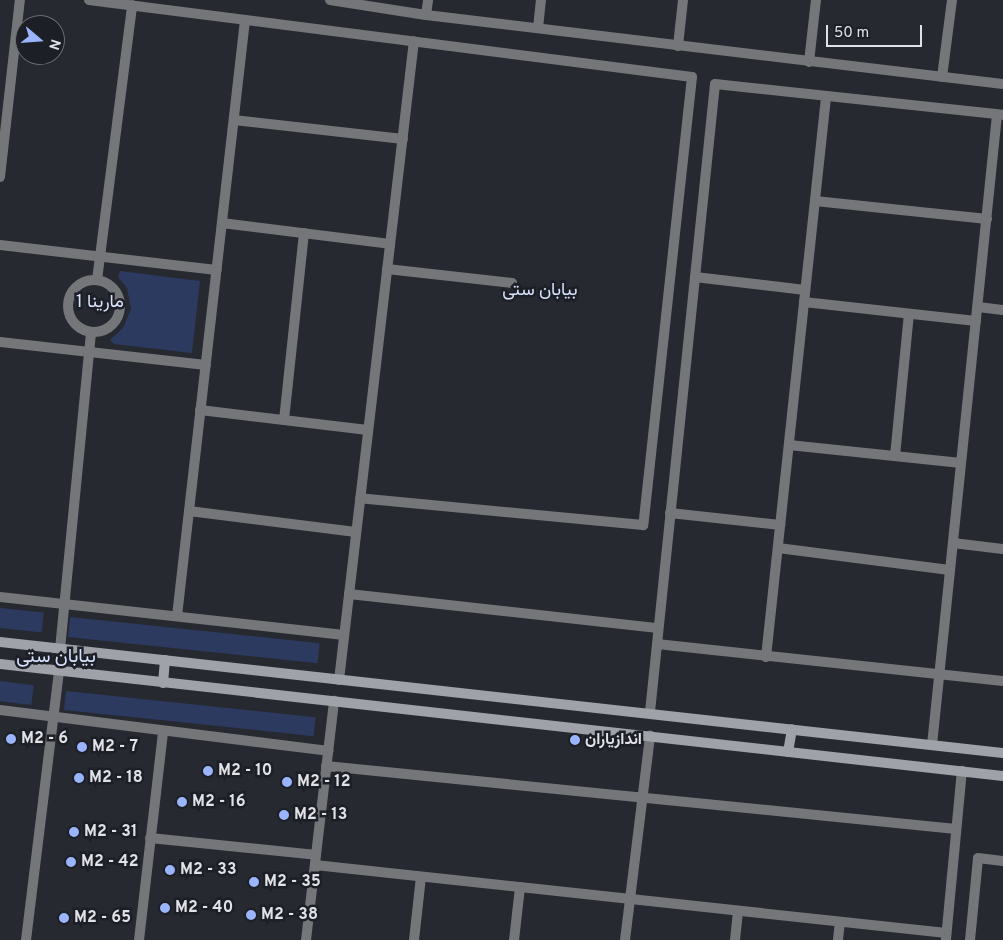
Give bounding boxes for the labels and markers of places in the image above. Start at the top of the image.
place label: M2 - 6 [21,729,68,749]
place label: اندازياران [585,730,642,750]
marker: M2 - 6 [5,733,17,745]
marker: اندازياران [569,734,581,746]
place label: M2 - 7 [92,737,138,757]
marker: M2 - 7 [76,741,88,753]
place label: M2 - 10 [218,761,272,781]
marker: M2 - 10 [202,765,214,777]
place label: M2 - 18 [89,768,143,788]
marker: M2 - 18 [73,772,85,784]
place label: M2 - 12 [297,772,351,792]
marker: M2 - 12 [281,776,293,788]
place label: M2 - 16 [192,792,246,812]
marker: M2 - 16 [176,796,188,808]
place label: M2 - 13 [294,805,347,825]
marker: M2 - 13 [278,809,290,821]
place label: M2 - 31 [84,822,137,842]
marker: M2 - 31 [68,826,80,838]
place label: M2 - 42 [81,852,138,872]
marker: M2 - 42 [65,856,77,868]
place label: M2 - 33 [180,860,237,880]
marker: M2 - 33 [164,864,176,876]
place label: M2 - 35 [264,872,321,892]
marker: M2 - 35 [248,876,260,888]
place label: M2 - 40 [175,898,233,918]
marker: M2 - 40 [159,902,171,914]
place label: M2 - 38 [261,905,318,925]
place label: M2 - 65 [74,908,131,928]
marker: M2 - 38 [245,909,257,921]
marker: M2 - 65 [58,912,70,924]

